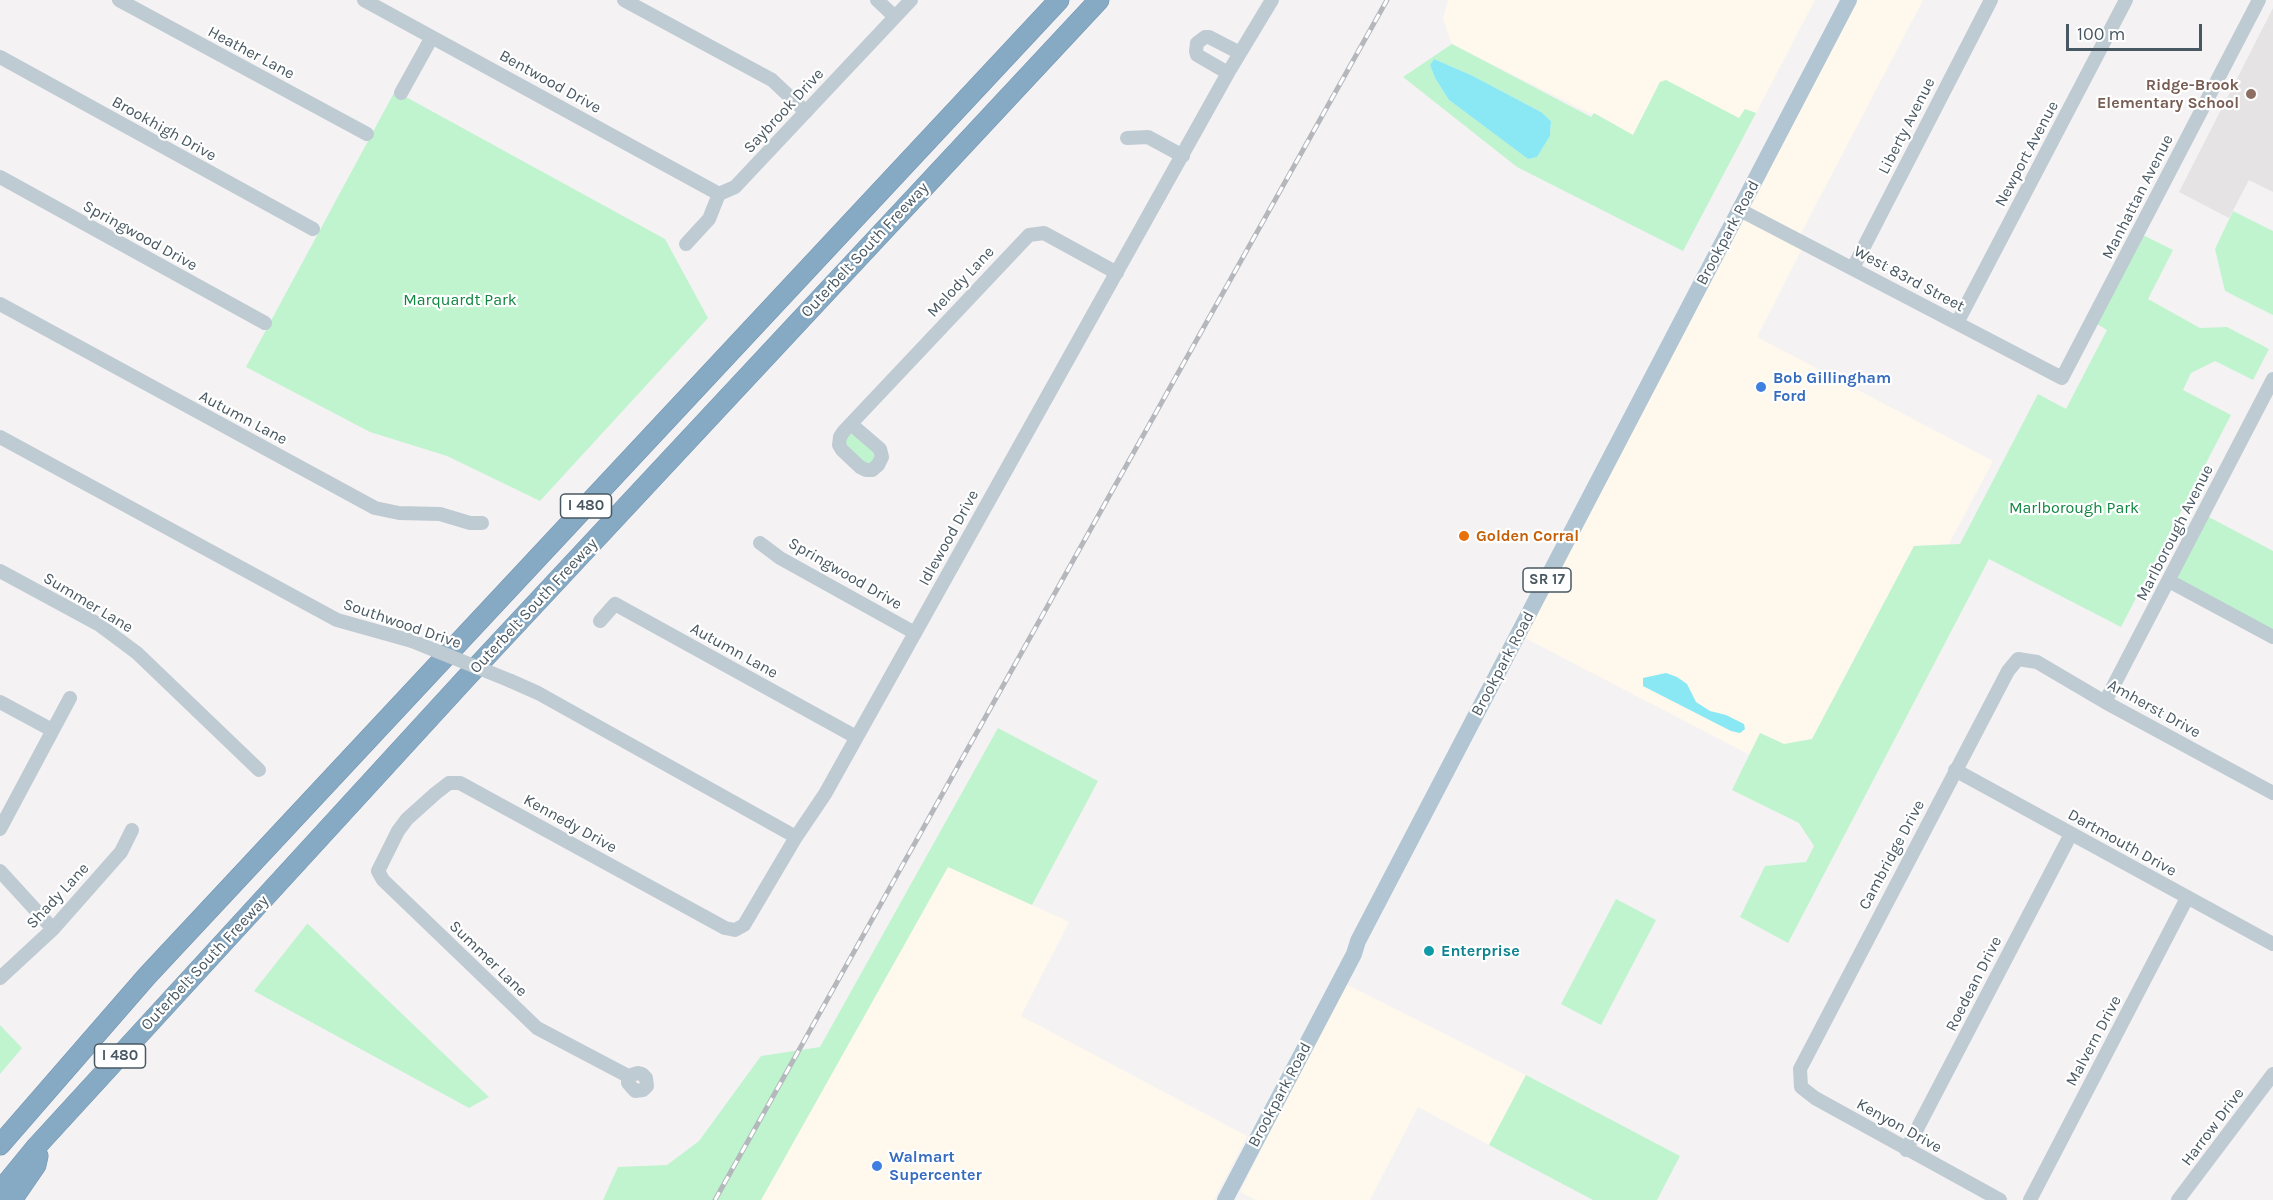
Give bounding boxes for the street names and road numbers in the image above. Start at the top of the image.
street label: Heather Lane [204,22,298,84]
street label: Bentwood Drive [496,46,604,118]
street label: Saybrook Drive [740,65,828,157]
street label: Liberty Avenue [1874,75,1940,177]
street label: Brookhigh Drive [108,92,220,166]
street label: Newport Avenue [1991,98,2063,210]
street label: Manhattan Avenue [2098,131,2178,263]
street label: Brookpark Road [1692,177,1764,289]
street label: Outerbelt South Freeway [797,178,933,322]
street label: Springwood Drive [79,197,201,275]
street label: West 83rd Street [1850,242,1968,316]
street label: Melody Lane [923,243,999,321]
street label: Autumn Lane [196,387,290,449]
street label: Marlborough Avenue [2132,462,2218,604]
street label: Idlewood Drive [915,487,983,589]
road number: I 480 [560,494,612,518]
street label: Outerbelt South Freeway [466,534,602,678]
street label: Springwood Drive [785,534,905,614]
road number: SR 17 [1523,568,1571,592]
street label: Summer Lane [40,569,136,637]
street label: Southwood Drive [340,595,464,653]
street label: Brookpark Road [1467,608,1539,720]
street label: Autumn Lane [687,619,781,683]
street label: Amherst Drive [2104,676,2204,742]
street label: Kennedy Drive [520,791,620,857]
street label: Cambridge Drive [1855,797,1929,913]
street label: Dartmouth Drive [2064,805,2180,881]
street label: Shady Lane [23,859,93,933]
street label: Outerbelt South Freeway [137,891,273,1035]
street label: Summer Lane [445,917,531,1001]
street label: Roedean Drive [1942,933,2006,1035]
street label: Malvern Drive [2062,992,2126,1090]
street label: Brookpark Road [1244,1039,1316,1151]
road number: I 480 [94,1044,146,1068]
street label: Harrow Drive [2177,1084,2249,1170]
street label: Kenyon Drive [1853,1095,1945,1157]

